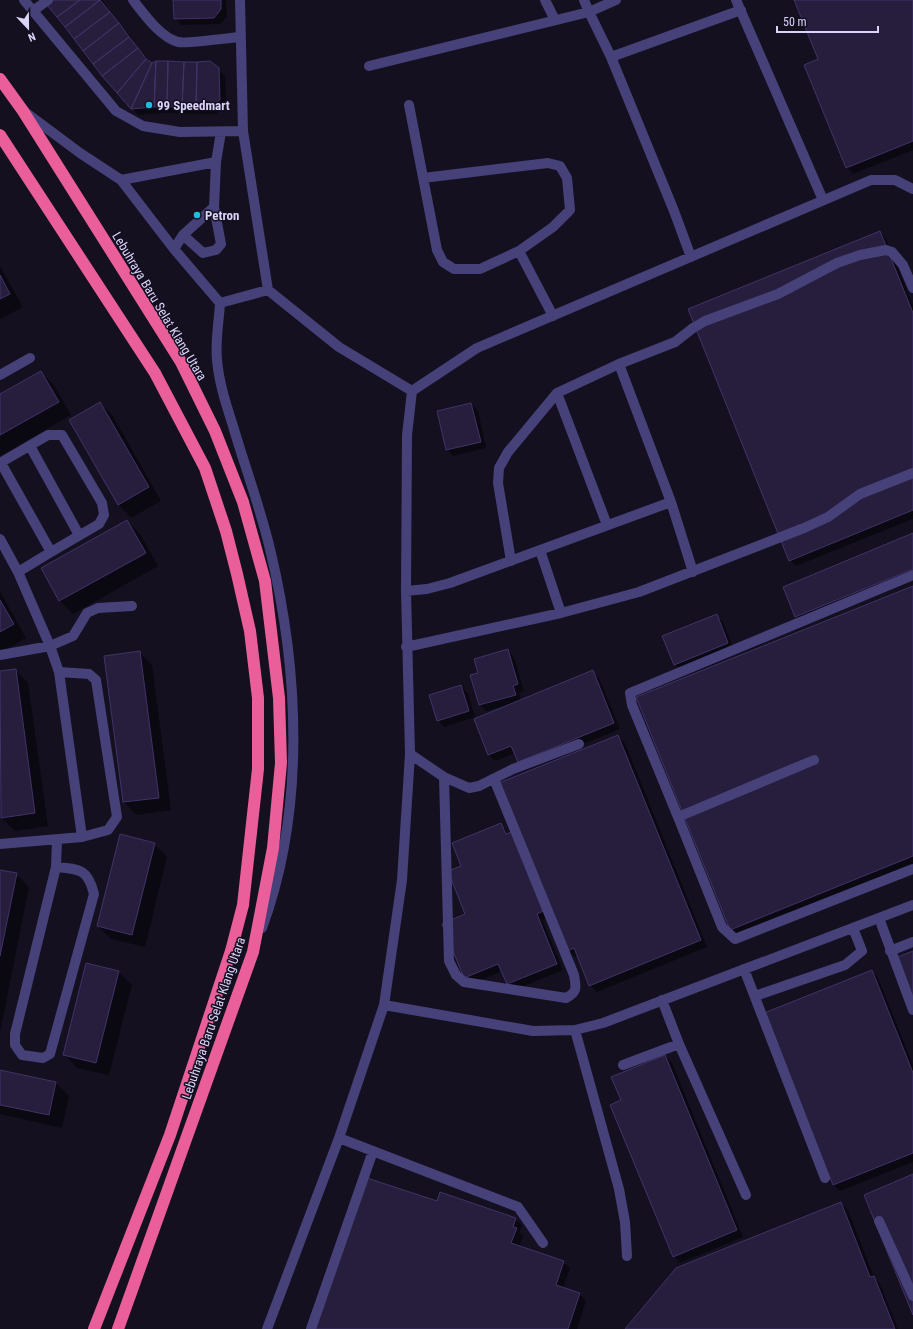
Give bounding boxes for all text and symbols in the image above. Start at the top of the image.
north arrow [8,8,48,48]
scale bar [777,8,878,34]
text: 50 m [783,15,807,29]
text: N [26,30,37,44]
place label: 99 Speedmart [157,98,230,113]
marker: 99 Speedmart [144,100,154,110]
place label: Petron [205,208,239,223]
marker: Petron [192,210,202,220]
street label: Lebuhraya Baru Selat Klang Utara [109,229,210,383]
street label: Lebuhraya Baru Selat Klang Utara [179,935,248,1101]

